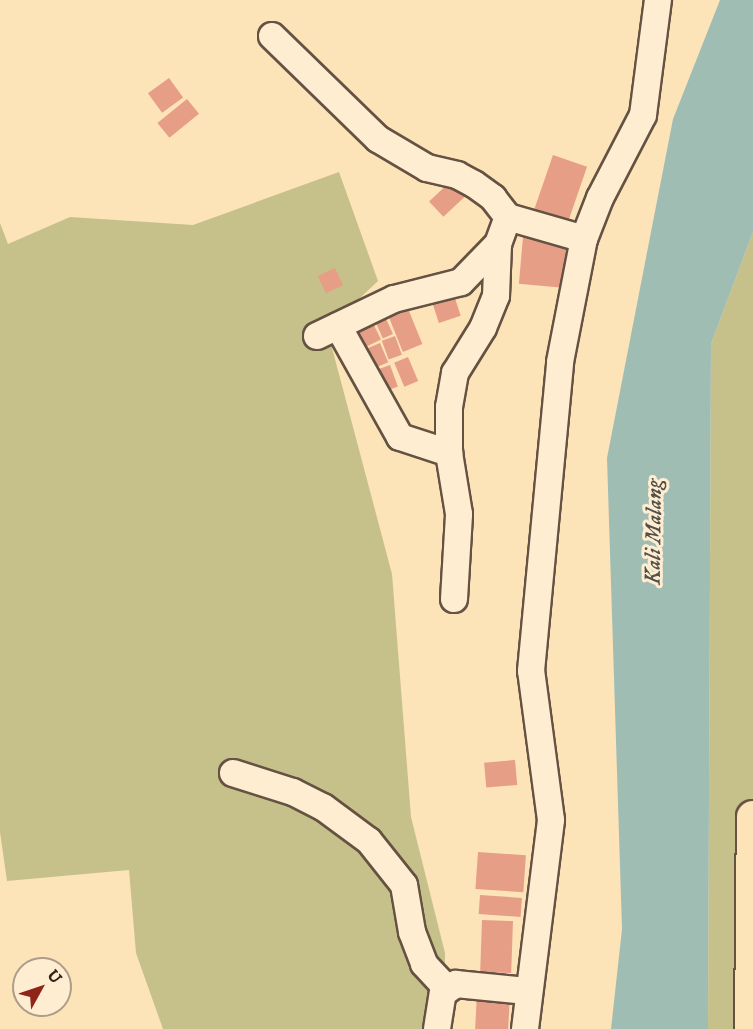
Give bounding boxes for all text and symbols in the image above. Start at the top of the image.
water label: Kali Malang [640,479,668,585]
north arrow [12,957,72,1017]
text: U [43,966,66,988]

